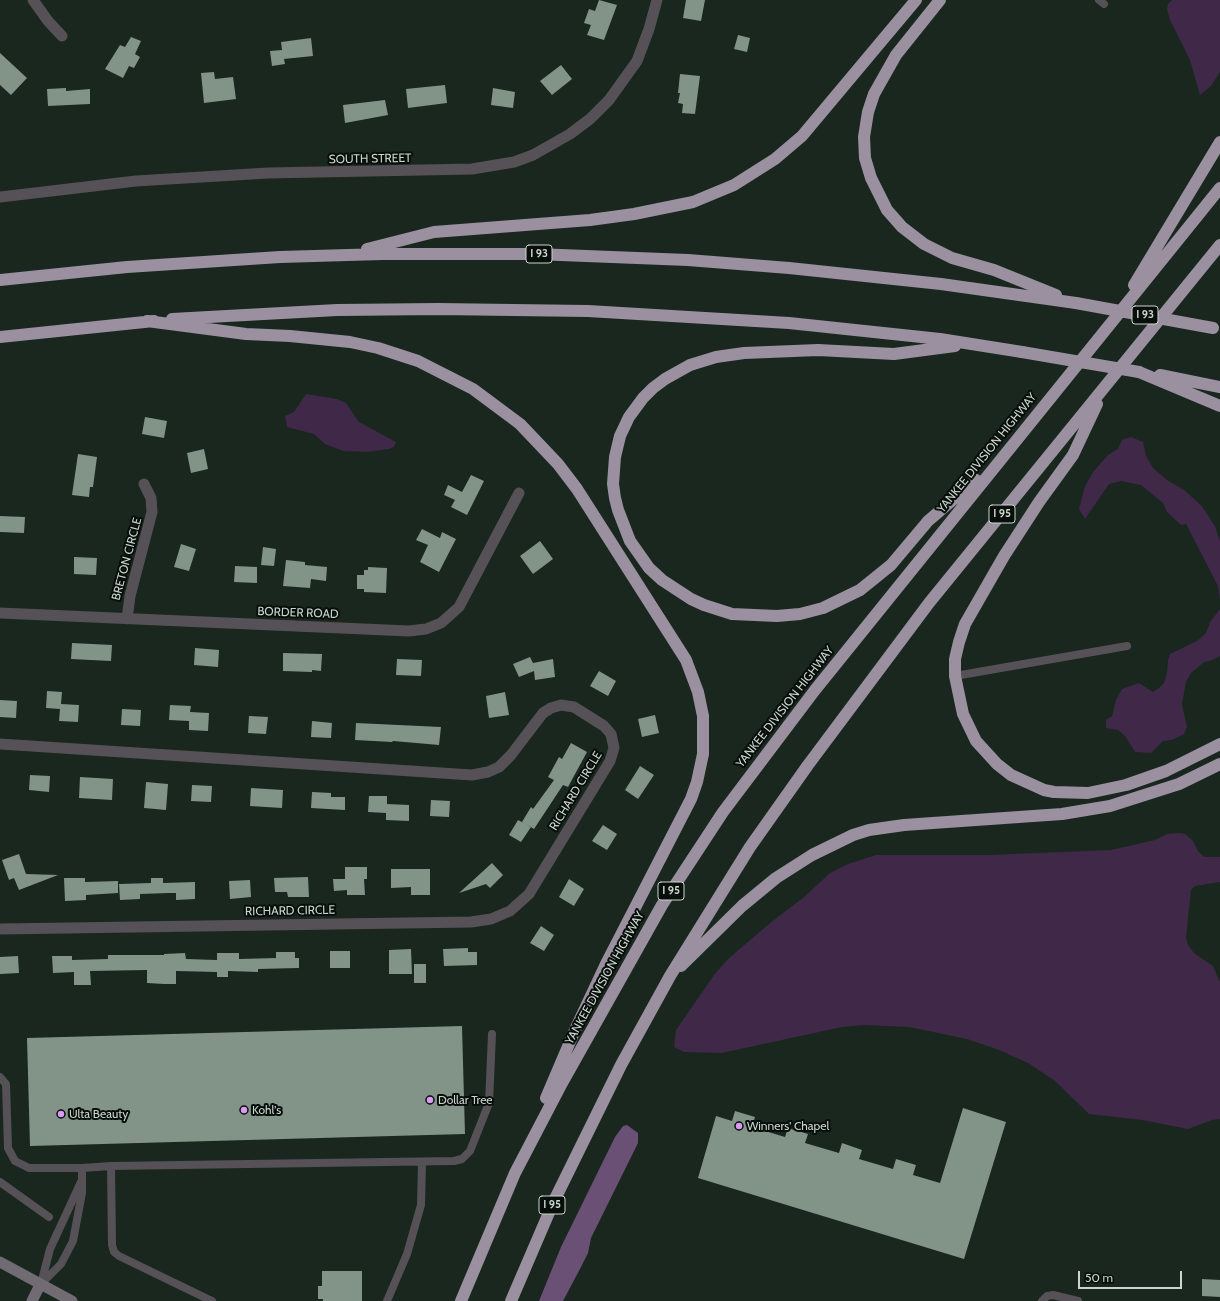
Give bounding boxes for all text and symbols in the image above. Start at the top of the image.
street label: SOUTH STREET [328,151,412,167]
road number: I 93 [526,245,552,263]
road number: I 93 [1132,306,1158,324]
street label: YANKEE DIVISION HIGHWAY [934,390,1040,516]
road number: I 95 [989,505,1015,523]
street label: BRETON CIRCLE [109,516,145,602]
street label: BORDER ROAD [257,604,339,622]
street label: YANKEE DIVISION HIGHWAY [733,644,837,770]
street label: RICHARD CIRCLE [547,749,605,833]
road number: I 95 [658,882,684,900]
street label: RICHARD CIRCLE [245,903,335,919]
street label: YANKEE DIVISION HIGHWAY [562,909,648,1047]
place label: Dollar Tree [438,1093,492,1107]
marker: Dollar Tree [425,1095,435,1105]
place label: Kohl's [252,1103,281,1117]
marker: Kohl's [239,1105,249,1115]
place label: Ulta Beauty [69,1107,128,1121]
marker: Ulta Beauty [56,1109,66,1119]
place label: Winners' Chapel [747,1119,829,1133]
marker: Winners' Chapel [734,1121,744,1131]
road number: I 95 [539,1196,565,1214]
scale bar [1080,1263,1184,1289]
text: 50 m [1085,1270,1113,1285]

